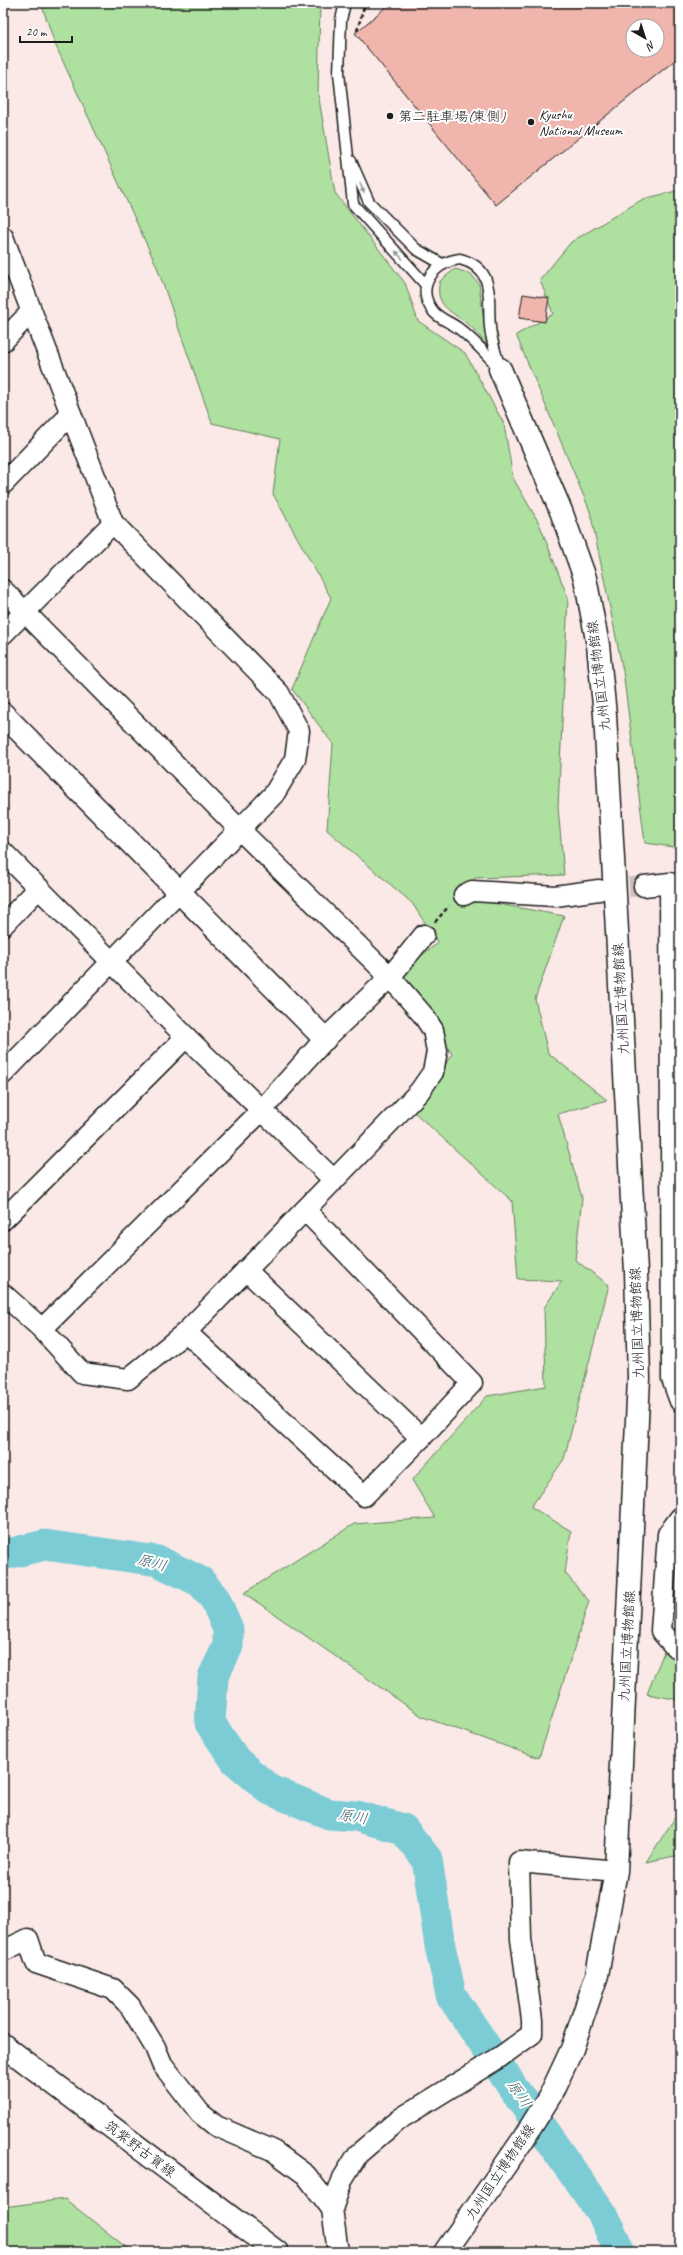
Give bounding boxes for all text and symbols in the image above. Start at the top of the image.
scale bar [20,18,72,44]
north arrow [625,18,665,58]
text: 20 m [26,24,48,40]
text: N [643,38,658,55]
place label: Kyushu National Museum [539,106,624,139]
place label: 第二駐車場(東側) [398,108,507,125]
marker: 第二駐車場(東側) [385,111,395,121]
marker: Kyushu National Museum [526,117,536,127]
one-way arrow [359,183,365,195]
one-way arrow [394,250,404,260]
street label: 九州国立博物館線 [584,619,614,733]
street label: 九州国立博物館線 [610,943,632,1055]
street label: 九州国立博物館線 [627,1267,647,1379]
water label: 原川 [135,1550,169,1576]
street label: 九州国立博物館線 [616,1590,638,1702]
water label: 原川 [337,1805,369,1829]
water label: 原川 [503,2076,535,2112]
street label: 筑紫野古賀線 [101,2117,179,2181]
street label: 九州国立博物館線 [462,2121,538,2223]

